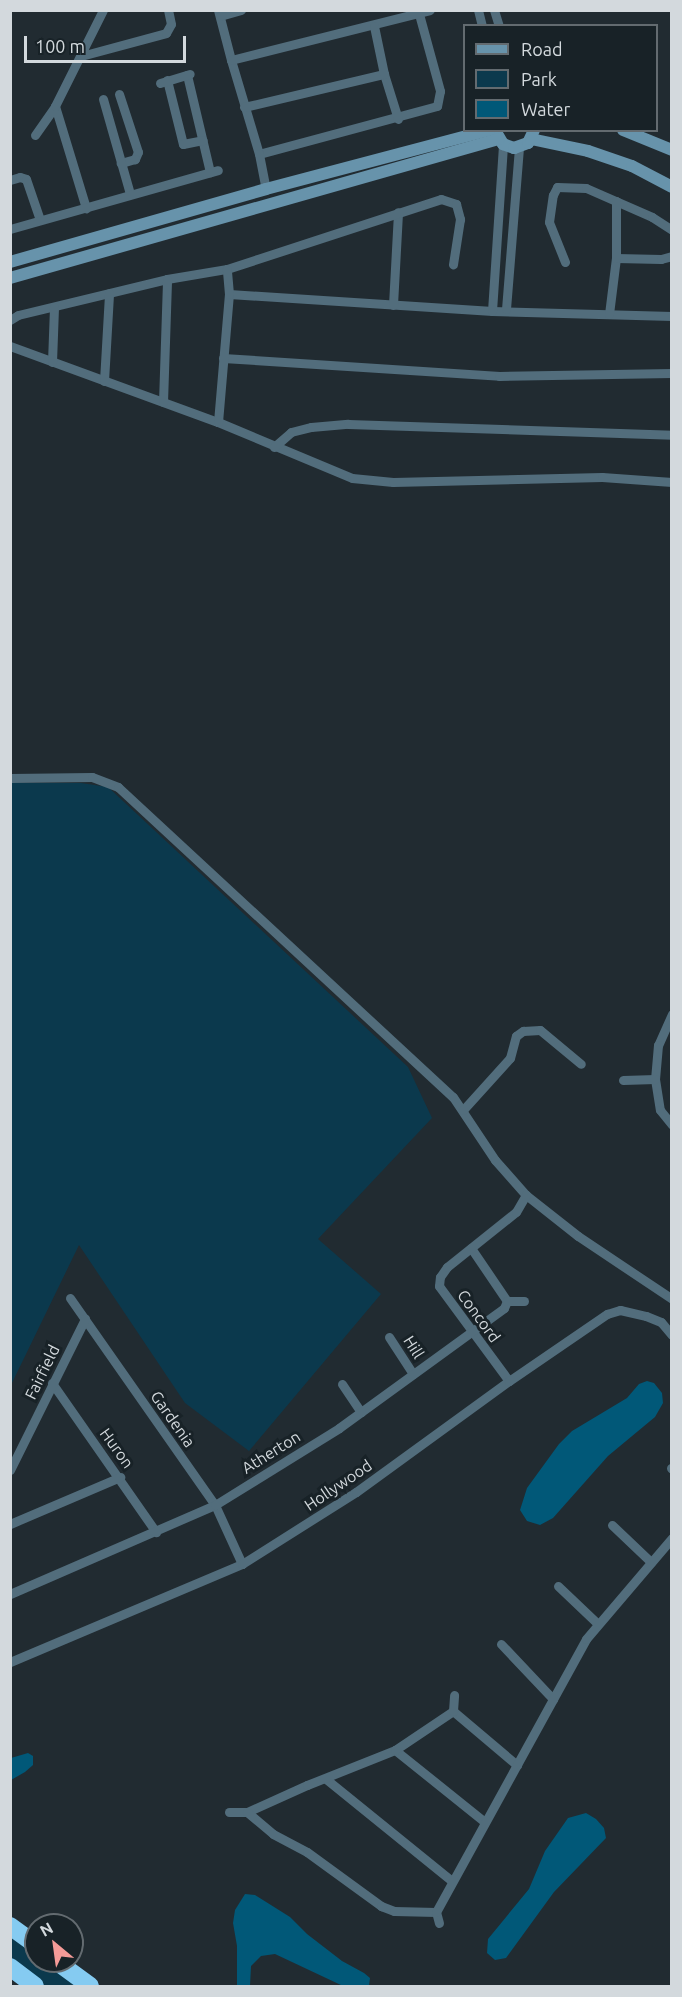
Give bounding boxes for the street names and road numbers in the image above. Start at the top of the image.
street label: Concord [453,1286,505,1346]
street label: Hill [400,1332,428,1362]
street label: Fairfield [21,1342,63,1402]
street label: Gardenia [147,1387,199,1451]
street label: Huron [96,1424,138,1472]
street label: Atherton [238,1427,304,1477]
street label: Hollywood [301,1455,375,1515]

